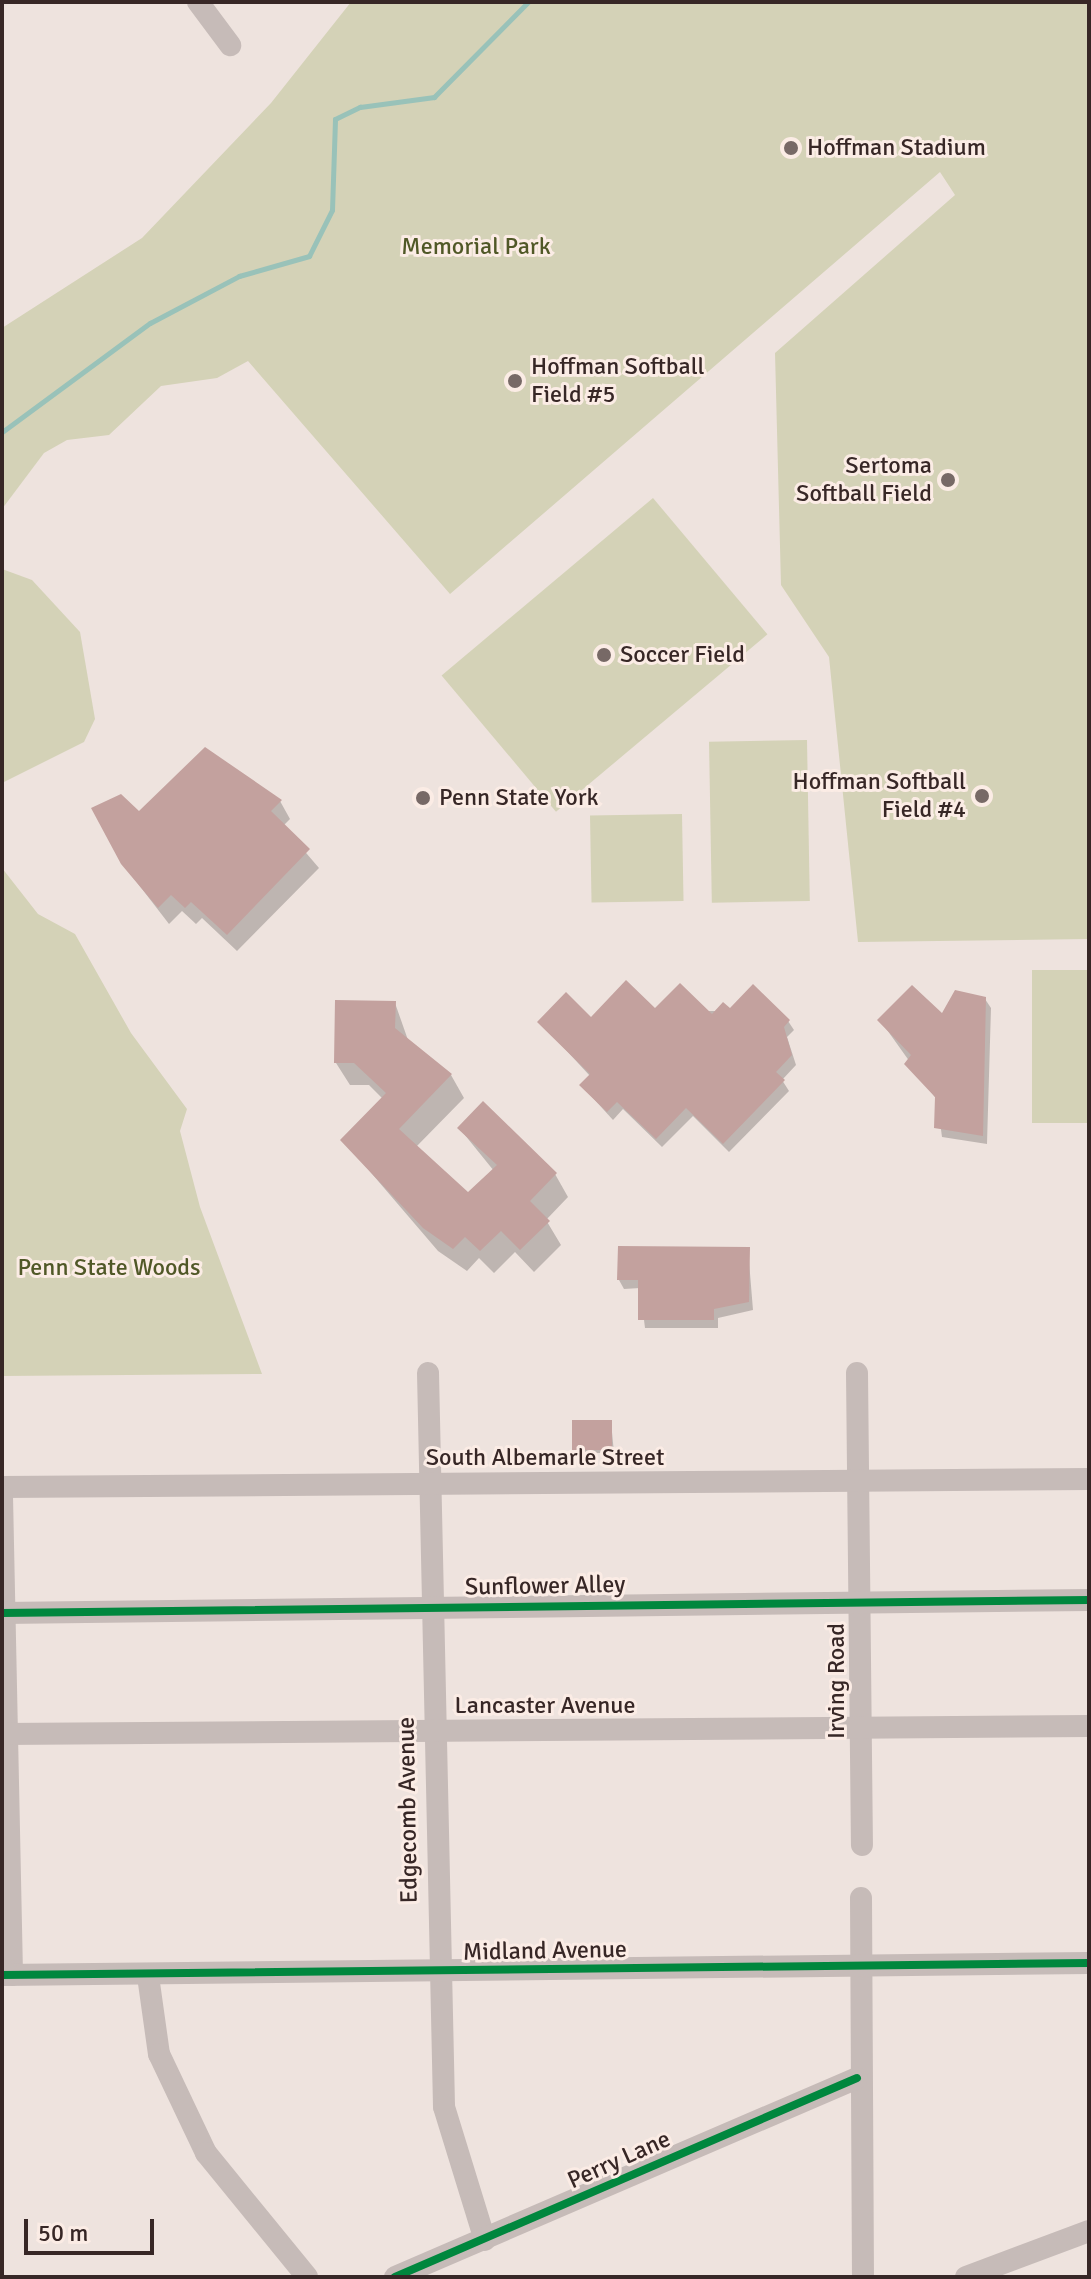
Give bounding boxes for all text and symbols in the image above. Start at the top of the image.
place label: Hoffman Stadium [807,134,986,162]
marker: Hoffman Stadium [782,139,800,157]
park label: Memorial Park [401,233,551,261]
place label: Hoffman Softball Field #5 [531,353,705,409]
marker: Hoffman Softball Field #5 [506,372,524,390]
place label: Sertoma Softball Field [796,452,932,508]
marker: Sertoma Softball Field [939,471,957,489]
place label: Soccer Field [620,641,745,669]
marker: Soccer Field [595,646,613,664]
place label: Hoffman Softball Field #4 [792,768,966,824]
place label: Penn State York [439,784,599,812]
marker: Hoffman Softball Field #4 [973,787,991,805]
marker: Penn State York [414,789,432,807]
park label: Penn State Woods [17,1254,201,1282]
street label: South Albemarle Street [426,1444,664,1472]
street label: Sunflower Alley [465,1570,625,1602]
street label: Irving Road [823,1623,851,1739]
street label: Lancaster Avenue [455,1692,635,1720]
street label: Edgecomb Avenue [392,1717,424,1903]
street label: Midland Avenue [463,1935,627,1967]
street label: Perry Lane [563,2125,675,2195]
scale bar [28,2203,158,2253]
text: 50 m [38,2218,88,2248]

